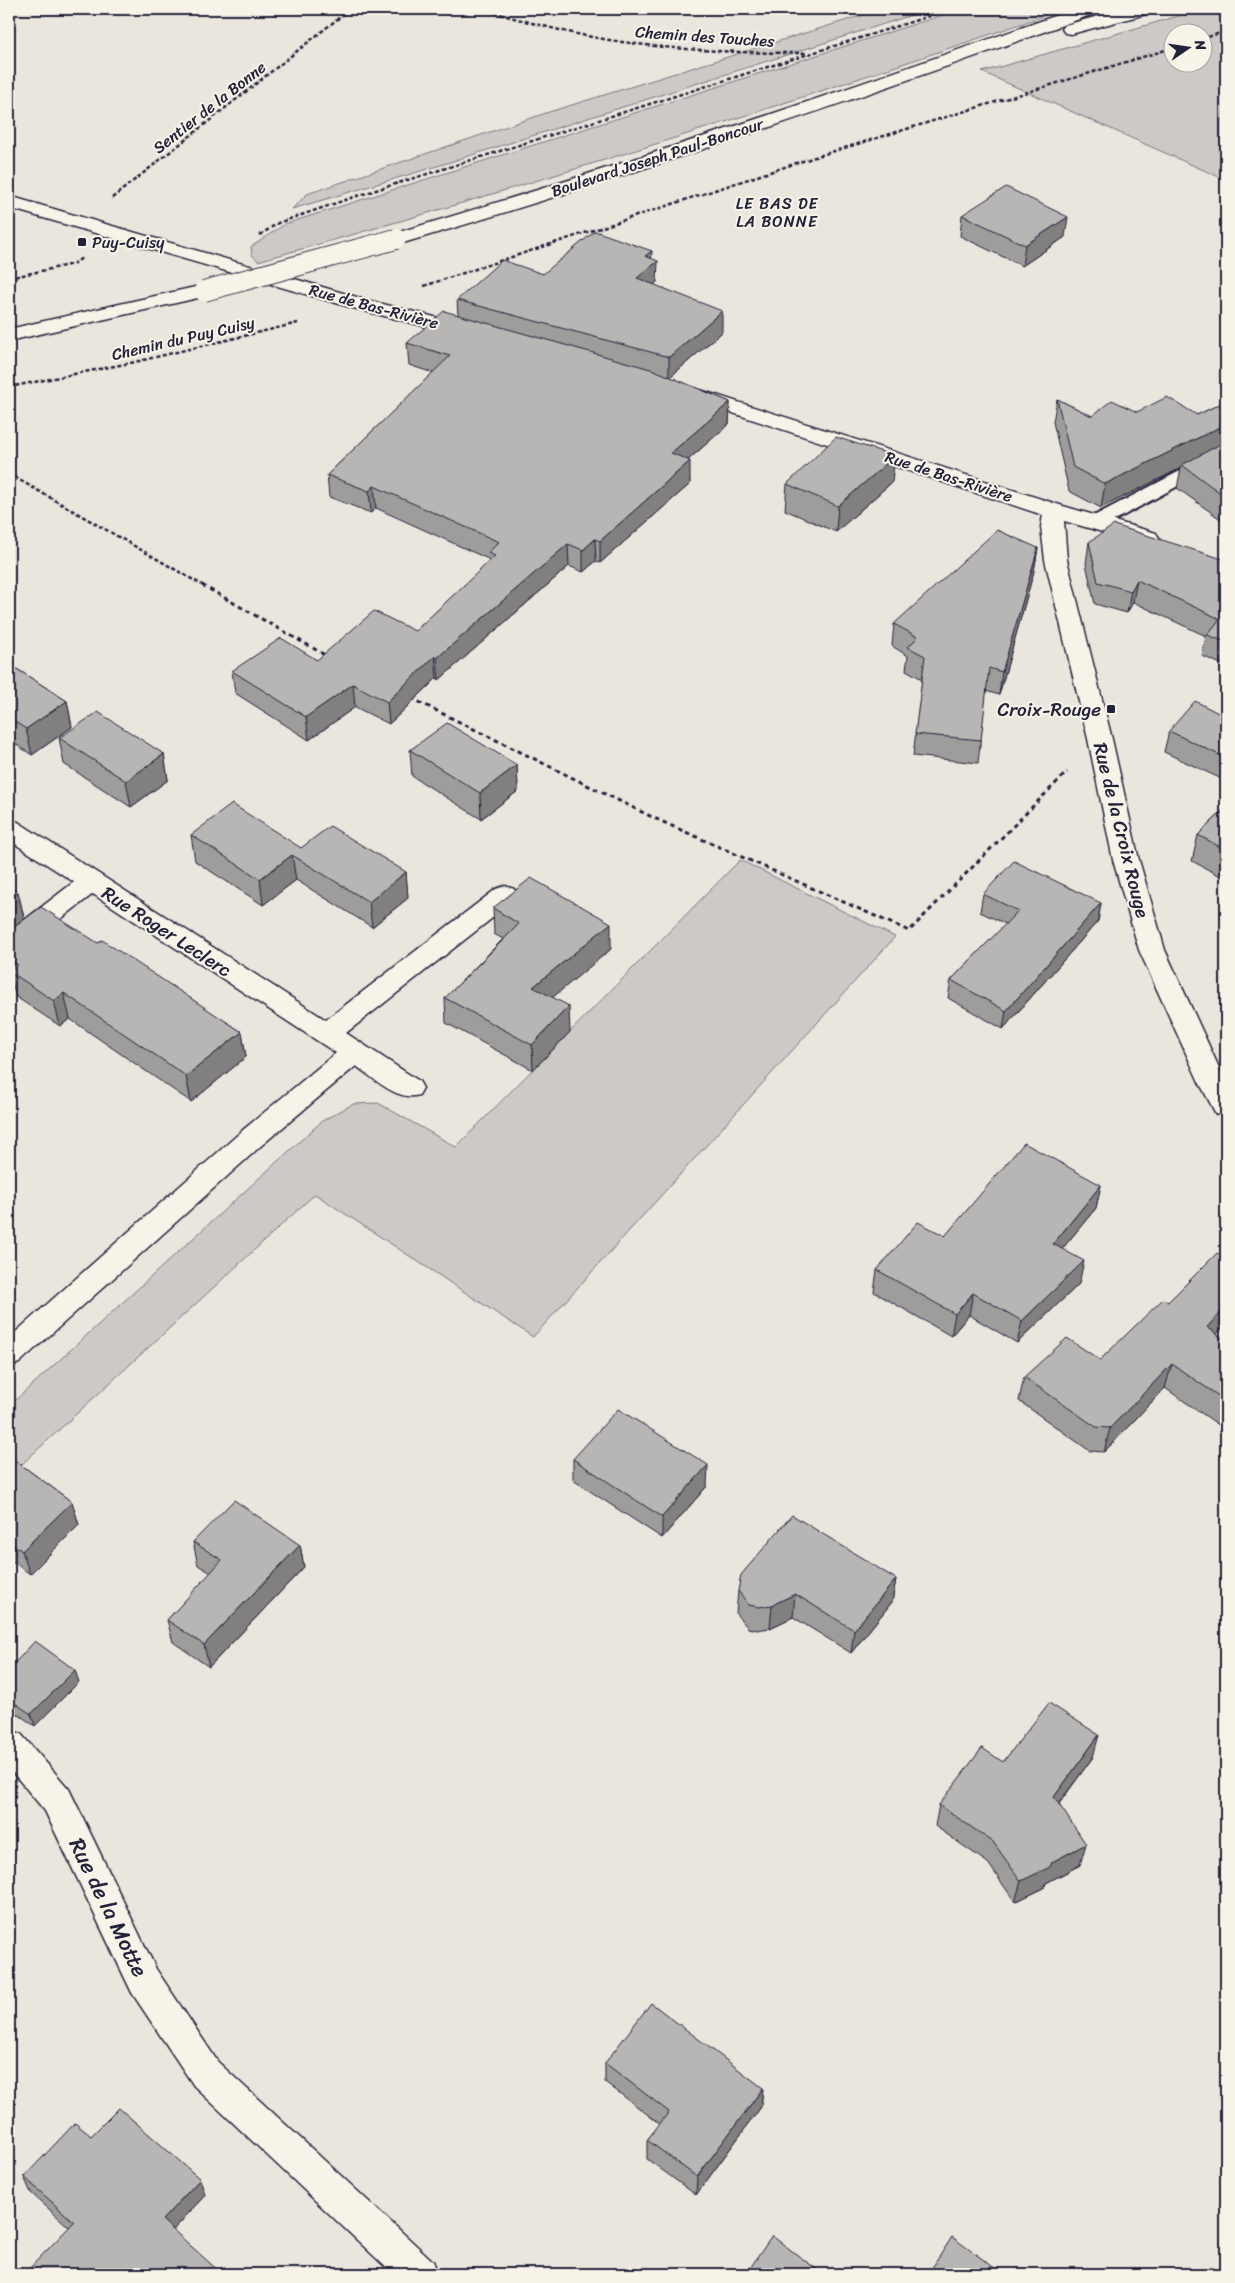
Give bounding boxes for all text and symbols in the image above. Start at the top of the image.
street label: Chemin des Touches [634,17,776,56]
north arrow [1162,22,1212,72]
text: N [1187,37,1214,53]
street label: Sentier de la Bonne [146,54,273,161]
street label: Boulevard Joseph Paul-Boncour [547,109,768,206]
district label: LE BAS DE LA BONNE [736,189,818,236]
place label: Puy-Cuisy [92,228,165,257]
marker: Puy-Cuisy [76,236,88,248]
street label: Rue de Bas-Rivière [306,275,442,338]
street label: Chemin du Puy Cuisy [109,308,258,369]
street label: Rue de Bas-Rivière [881,442,1017,511]
place label: Croix-Rouge [997,693,1101,726]
marker: Croix-Rouge [1105,703,1117,715]
street label: Rue de la Croix Rouge [1084,739,1159,921]
street label: Rue Roger Leclerc [95,877,239,986]
street label: Rue de la Motte [58,1831,159,1984]

